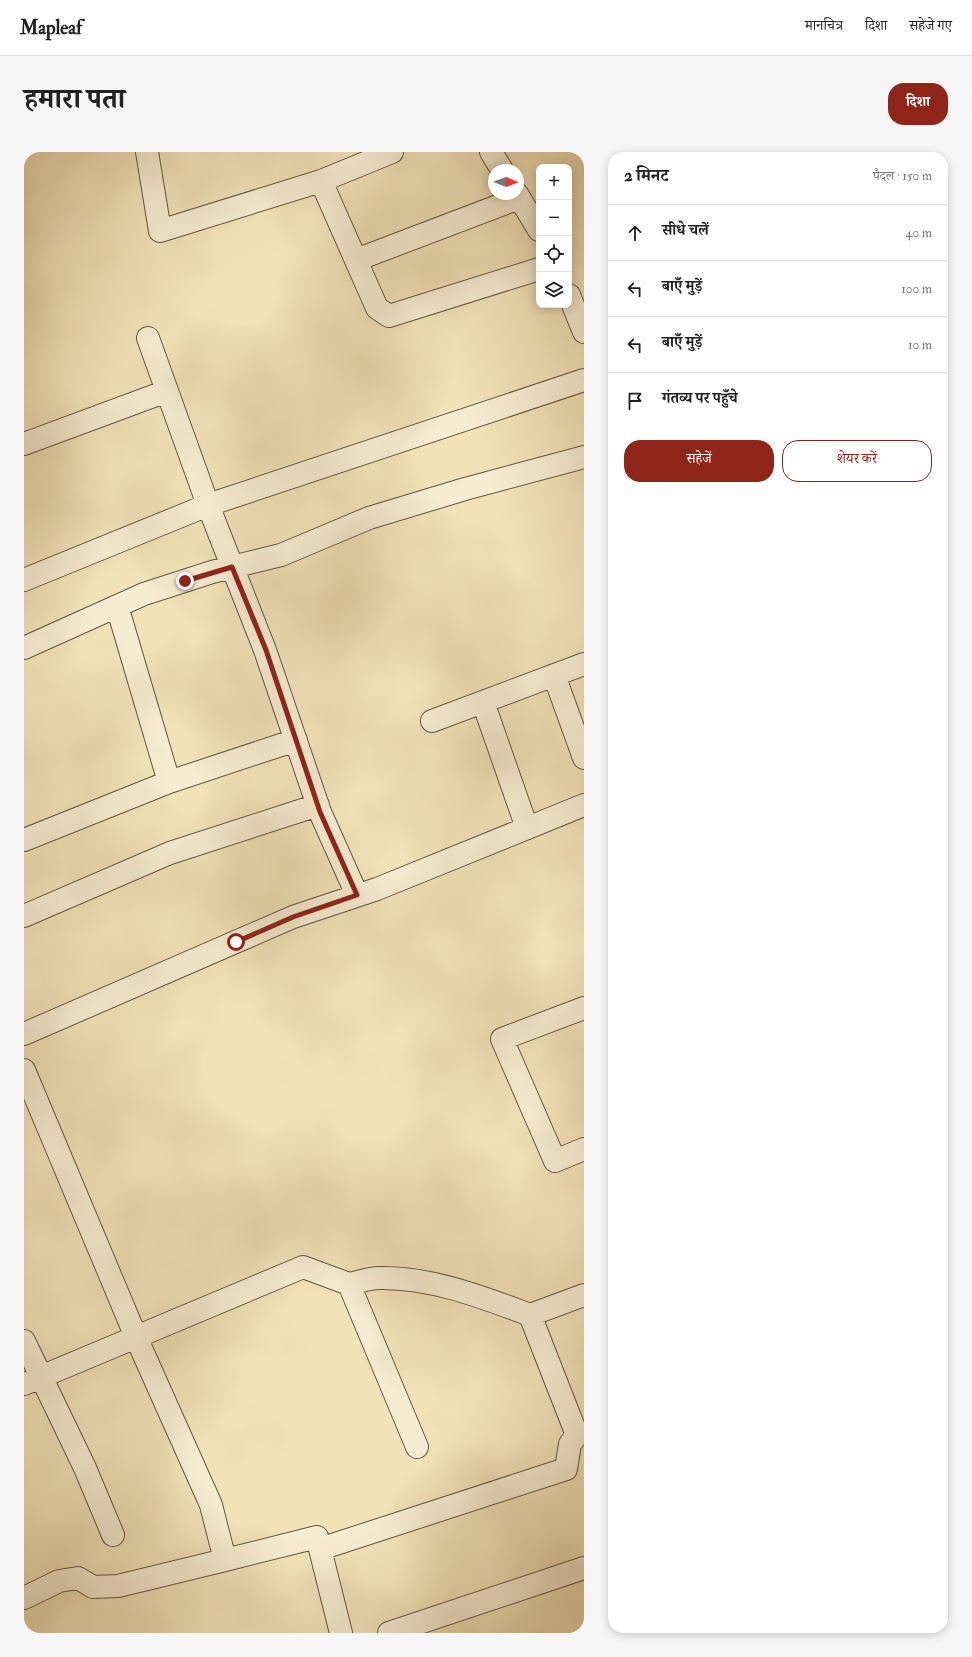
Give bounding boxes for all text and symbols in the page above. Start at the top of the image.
text: Mapleaf [20,16,82,40]
text: मानचित्र [805,17,843,34]
text: दिशा [865,17,887,34]
text: सहेजे गए [909,17,952,34]
text: हमारा पता [24,82,125,117]
button: दिशा [888,83,948,125]
north arrow [488,164,524,200]
map controls [536,164,572,308]
button: + [536,164,572,200]
text: 2 मिनट [624,165,668,186]
text: पैदल · 150 m [873,168,932,184]
button: − [536,200,572,236]
text: सीधे चलें [662,221,709,240]
icon: ahead [624,222,646,244]
text: 40 m [906,225,932,241]
button: locate [536,236,572,272]
button: layers [536,272,572,308]
text: बाएँ मुड़ें [662,277,702,296]
icon: left [624,278,646,300]
text: 100 m [901,281,932,297]
text: बाएँ मुड़ें [662,333,702,352]
icon: left [624,334,646,356]
text: 10 m [908,337,932,353]
text: गंतव्य पर पहुँचे [662,389,738,408]
icon: arrive [624,390,646,412]
button: सहेजें [624,440,774,482]
button: शेयर करें [782,440,932,482]
route end [176,572,194,590]
route start [227,933,245,951]

